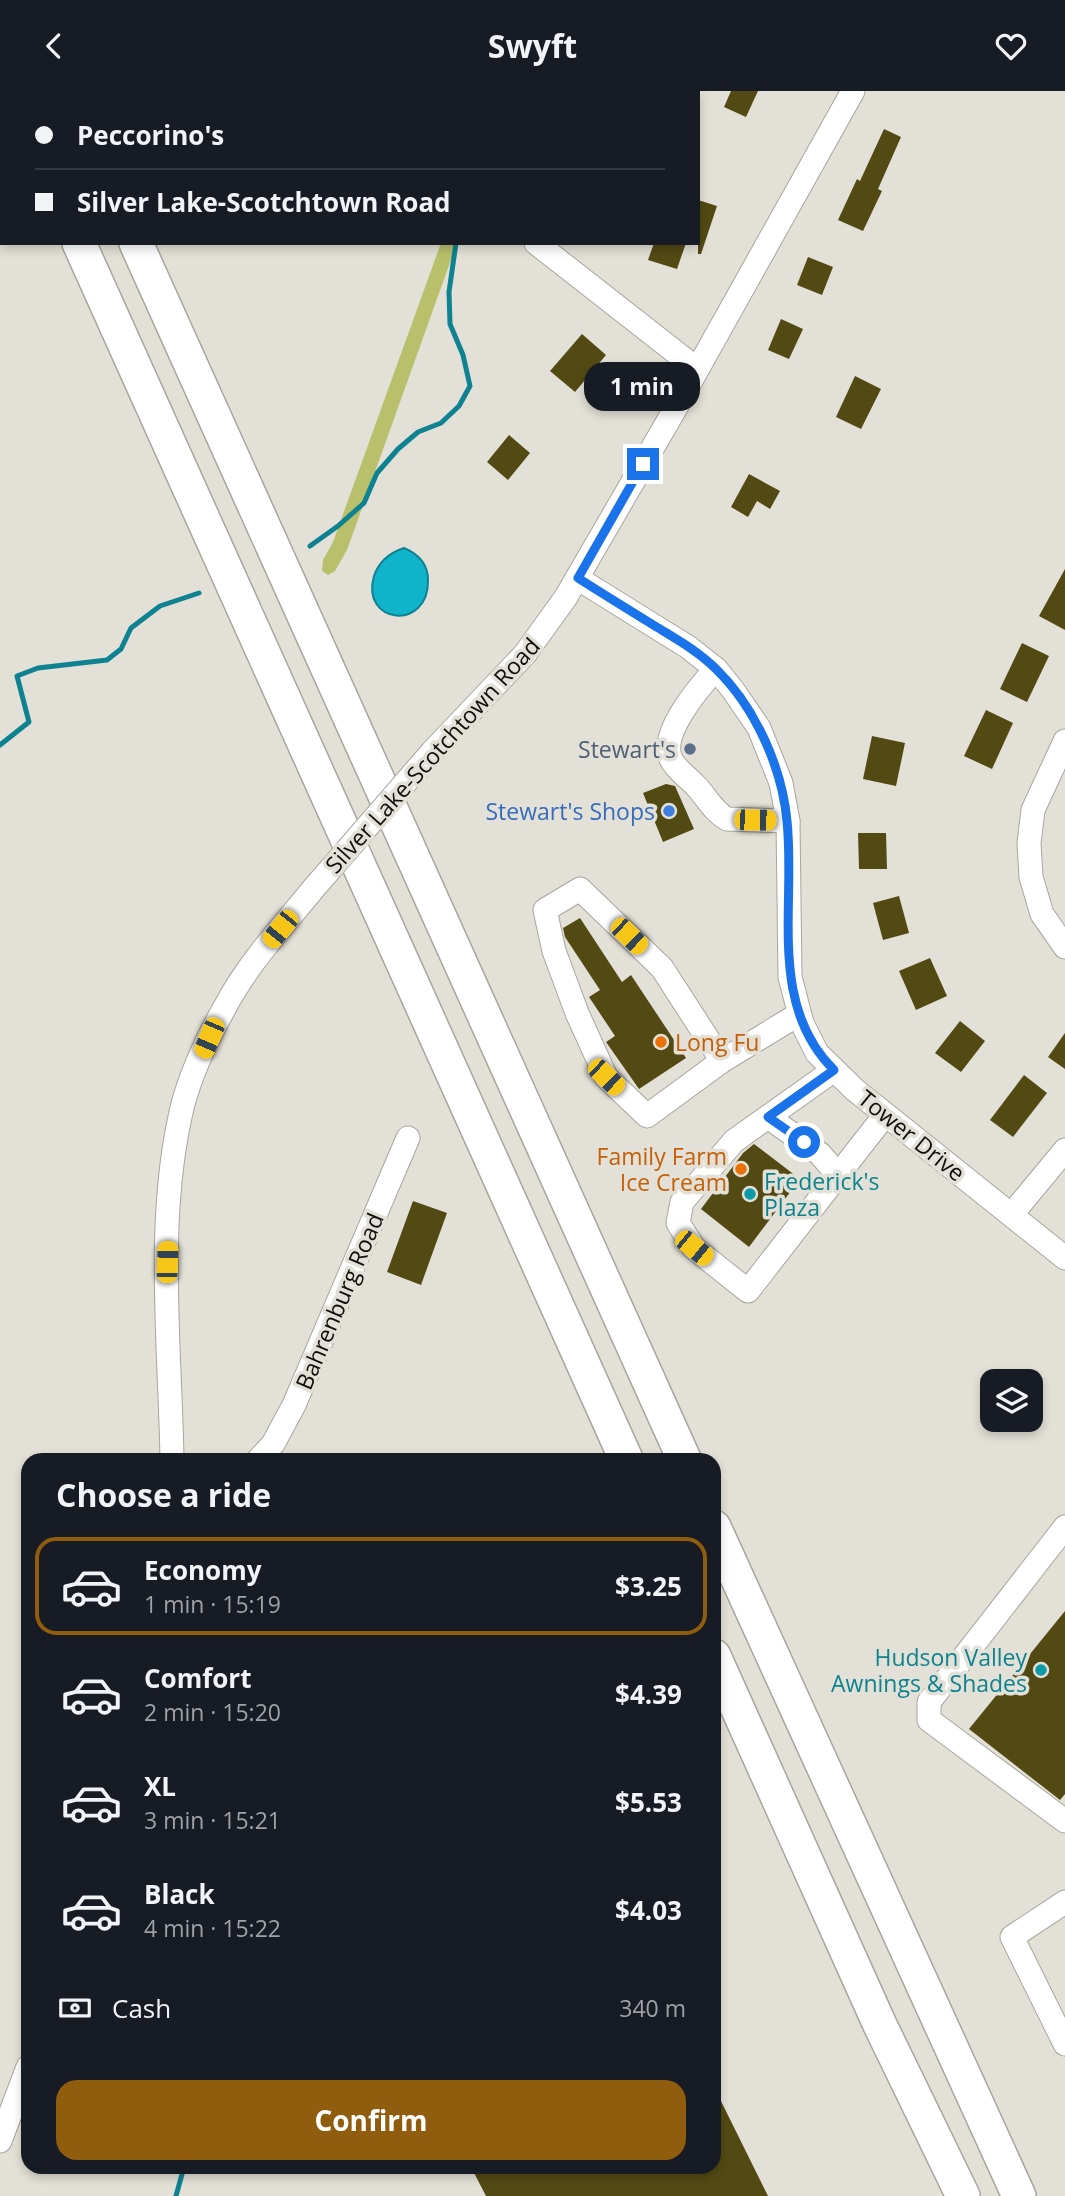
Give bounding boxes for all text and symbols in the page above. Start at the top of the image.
text: Swyft [488,24,577,67]
icon: back [35,27,73,65]
icon: heart [992,27,1030,65]
text: Peccorino's [77,117,224,153]
text: Silver Lake-Scotchtown Road [77,184,451,220]
callout: 1 min [585,363,701,411]
text: 1 min [610,370,674,402]
route end [627,448,659,480]
street label: Silver Lake-Scotchtown Road [317,630,547,880]
place label: Stewart's [578,733,676,765]
marker: Stewart's [682,741,698,757]
place label: Stewart's Shops [486,795,655,827]
marker: Stewart's Shops [661,803,677,819]
car [734,809,777,831]
car [259,906,302,952]
car [607,914,652,958]
car [192,1015,227,1061]
place label: Long Fu [675,1026,759,1058]
marker: Long Fu [653,1034,669,1050]
car [584,1055,629,1099]
street label: Tower Drive [852,1082,972,1188]
route start [788,1126,820,1158]
place label: Family Farm Ice Cream [597,1140,727,1198]
marker: Family Farm Ice Cream [733,1161,749,1177]
place label: Frederick's Plaza [764,1165,879,1223]
marker: Frederick's Plaza [742,1186,758,1202]
street label: Bahrenburg Road [287,1208,391,1394]
car [672,1227,717,1269]
car [156,1241,179,1283]
map controls [980,1369,1043,1432]
button: layers [980,1369,1043,1432]
text: Choose a ride [56,1473,271,1516]
text: Economy [144,1552,262,1588]
icon: car [60,1555,123,1618]
text: $3.25 [615,1568,682,1604]
text: 1 min · 15:19 [144,1588,281,1620]
place label: Hudson Valley Awnings & Shades [831,1641,1027,1699]
text: Comfort [144,1660,251,1696]
marker: Hudson Valley Awnings & Shades [1033,1662,1049,1678]
icon: car [60,1663,123,1726]
text: $4.39 [615,1676,682,1712]
text: 2 min · 15:20 [144,1696,281,1728]
text: XL [144,1768,176,1804]
icon: car [60,1771,123,1834]
text: $5.53 [615,1784,682,1820]
text: 3 min · 15:21 [144,1804,281,1836]
text: Black [144,1876,215,1912]
icon: car [60,1879,123,1942]
text: $4.03 [615,1892,682,1928]
text: 4 min · 15:22 [144,1912,281,1944]
icon: cash [56,1989,94,2027]
text: Cash [112,1990,171,2026]
text: 340 m [619,1992,686,2024]
button: Confirm [56,2080,686,2160]

